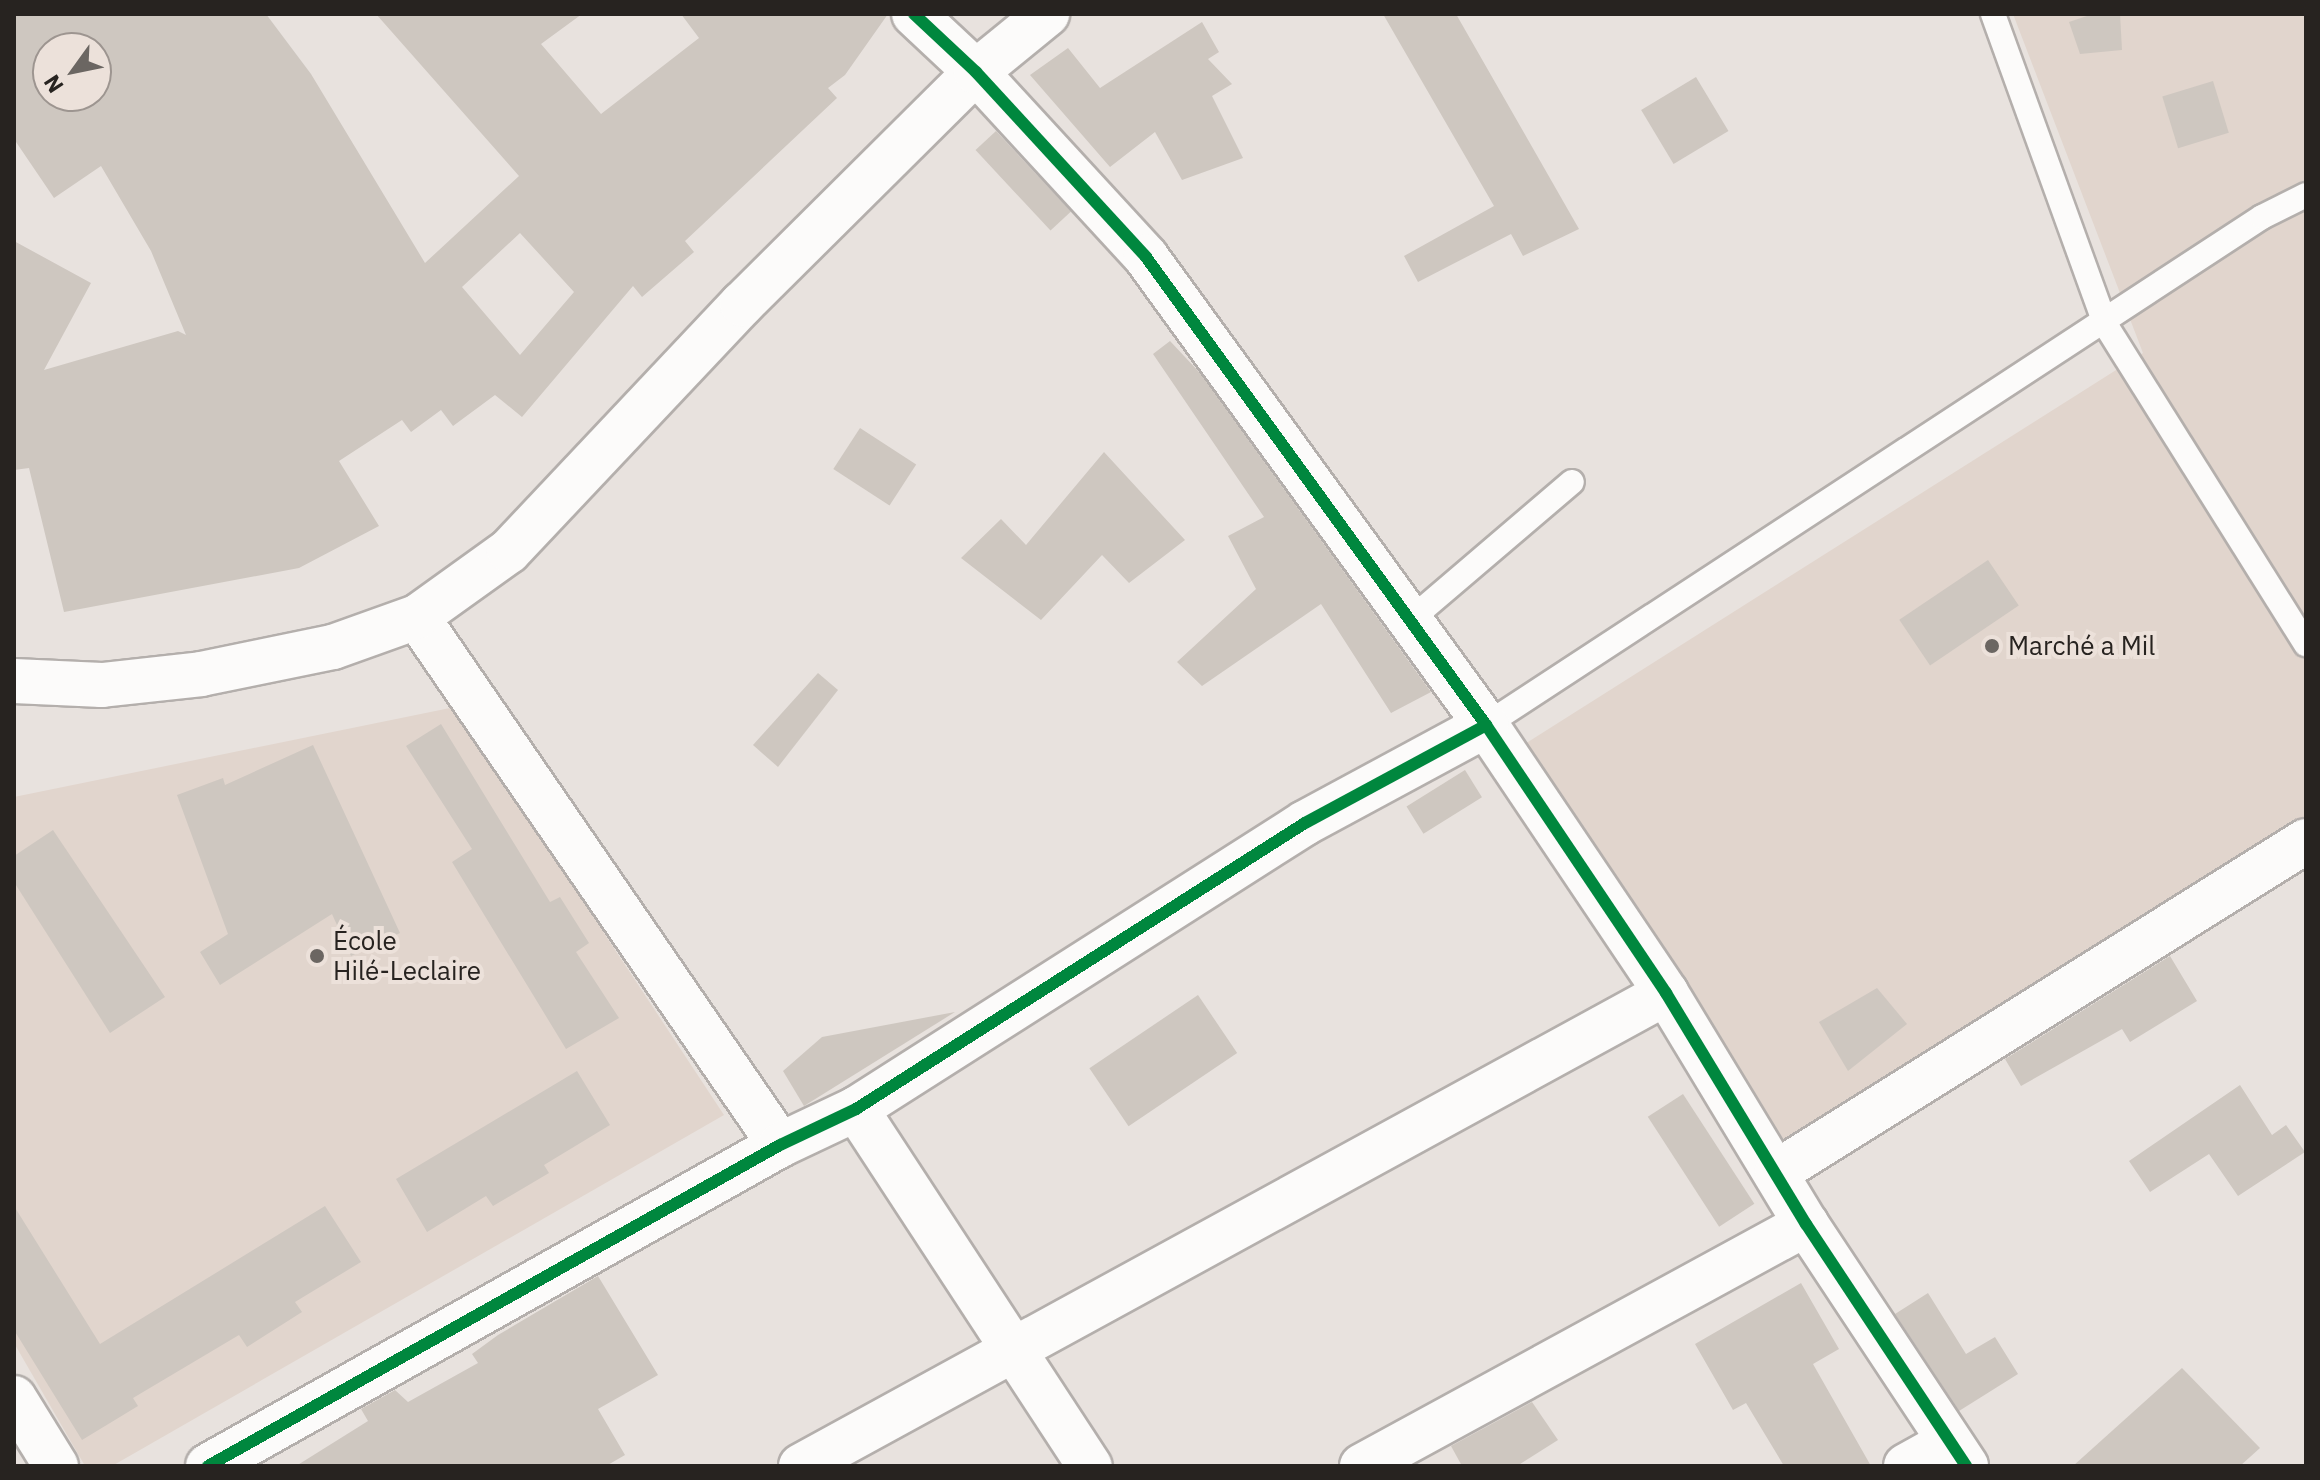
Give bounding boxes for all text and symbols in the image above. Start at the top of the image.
north arrow [32,32,112,112]
text: N [37,70,70,99]
place label: Marché a Mil [2008,630,2155,662]
marker: Marché a Mil [1983,637,2001,655]
place label: École Hilé-Leclaire [333,925,481,986]
marker: École Hilé-Leclaire [308,947,326,965]

